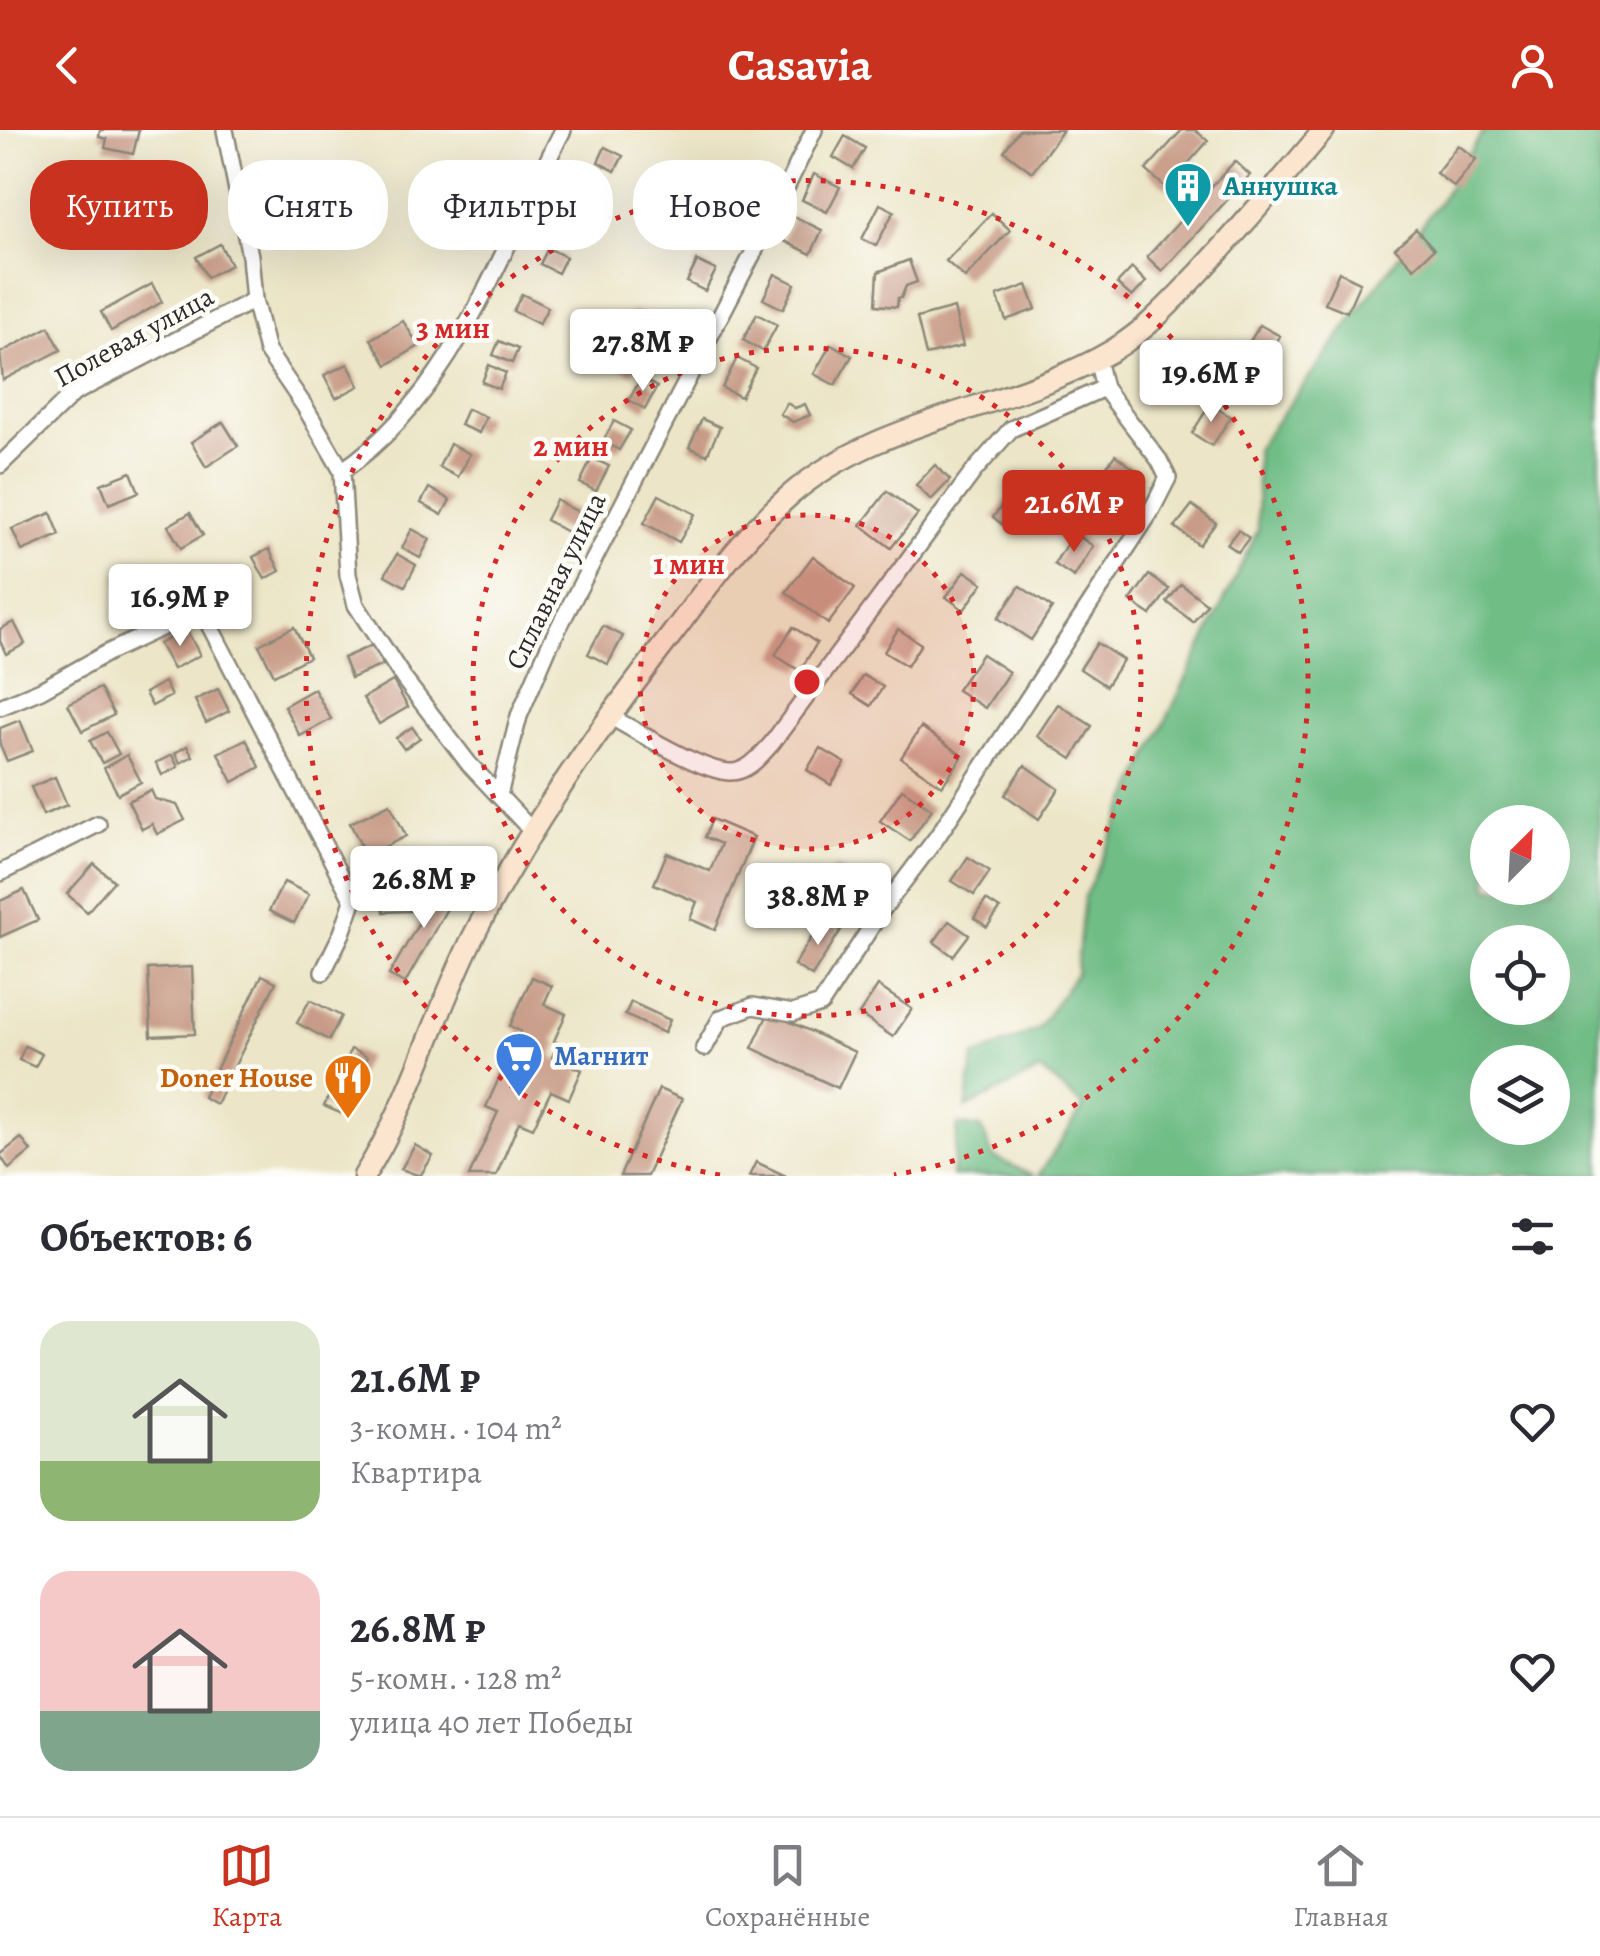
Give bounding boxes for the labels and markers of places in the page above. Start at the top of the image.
building icon: Аннушка [1162,160,1214,228]
place label: Аннушка [1222,167,1338,205]
pin: 27.8M ₽ [551,309,735,394]
pin: 19.6M ₽ [1119,340,1303,425]
pin: 21.6M ₽ [982,470,1166,555]
pin: 16.9M ₽ [88,564,272,649]
centre of rings [789,664,825,700]
pin: 26.8M ₽ [332,846,516,931]
pin: 38.8M ₽ [726,863,910,948]
supermarket icon: Магнит [493,1030,545,1098]
place label: Магнит [554,1037,649,1075]
restaurant icon: Doner House [322,1052,374,1120]
place label: Doner House [160,1059,313,1097]

